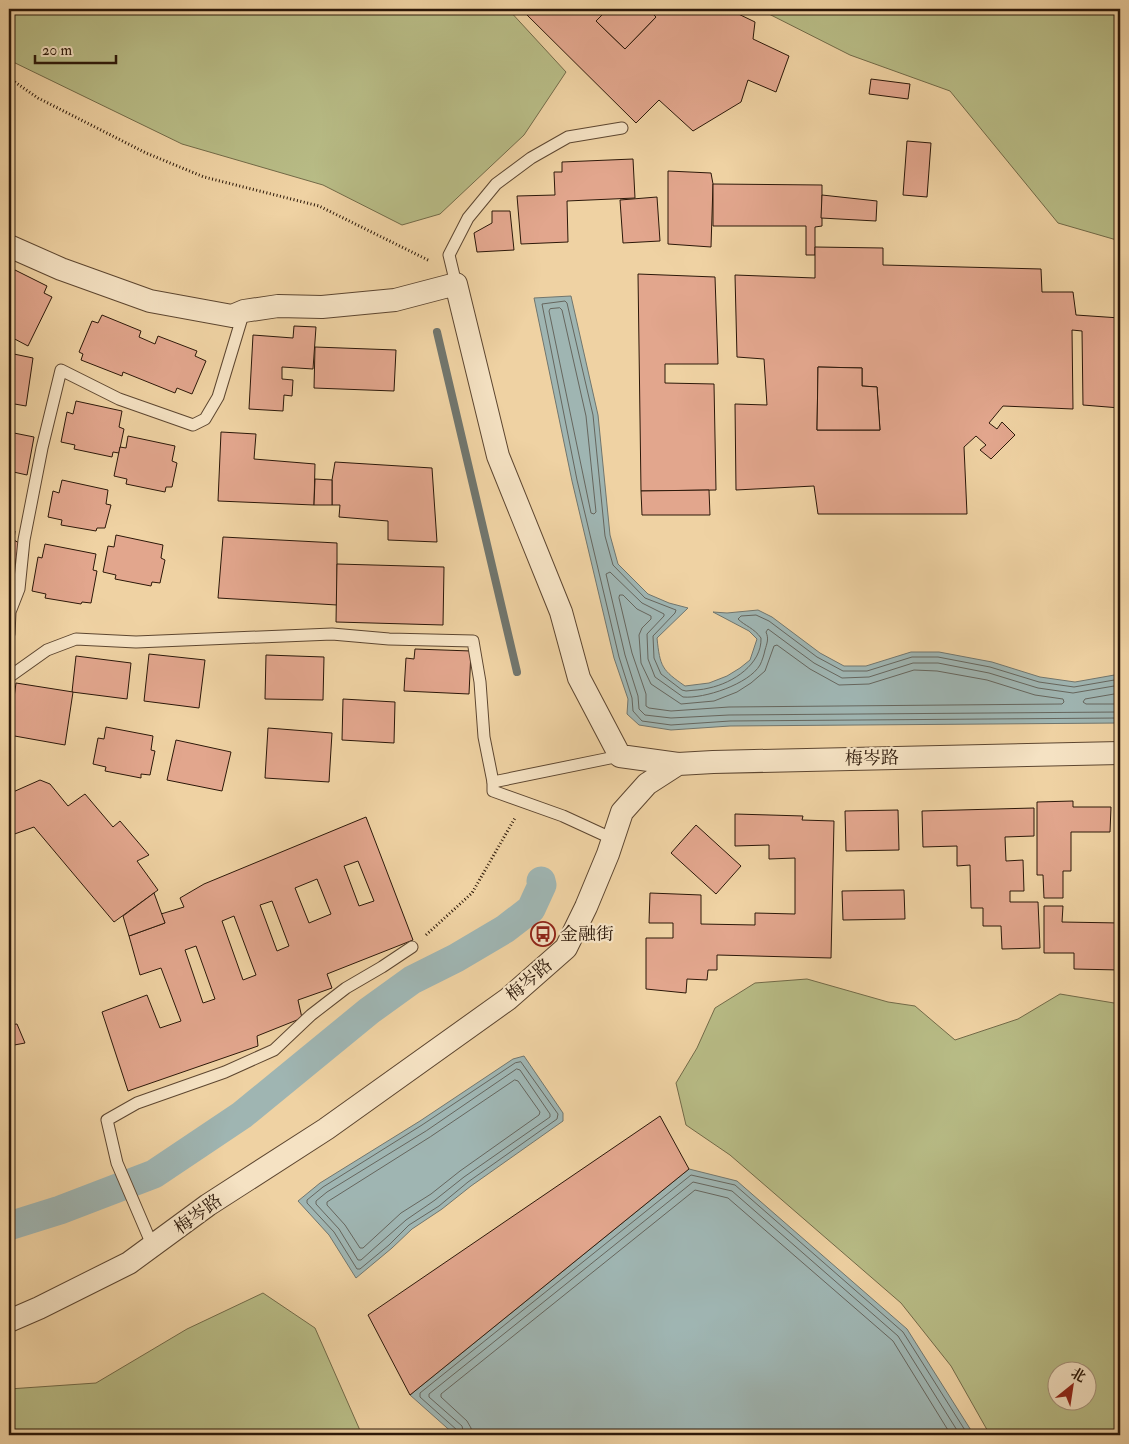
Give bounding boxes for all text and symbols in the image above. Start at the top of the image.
scale bar [35,32,116,64]
text: 20 m [42,41,72,60]
street label: 梅岑路 [845,747,899,770]
bus stop icon: 金融街 [530,921,556,947]
place label: 金融街 [560,923,614,946]
street label: 梅岑路 [501,954,557,1007]
street label: 梅岑路 [170,1189,227,1240]
north arrow [1046,1362,1096,1412]
text: 北 [1068,1364,1089,1386]

